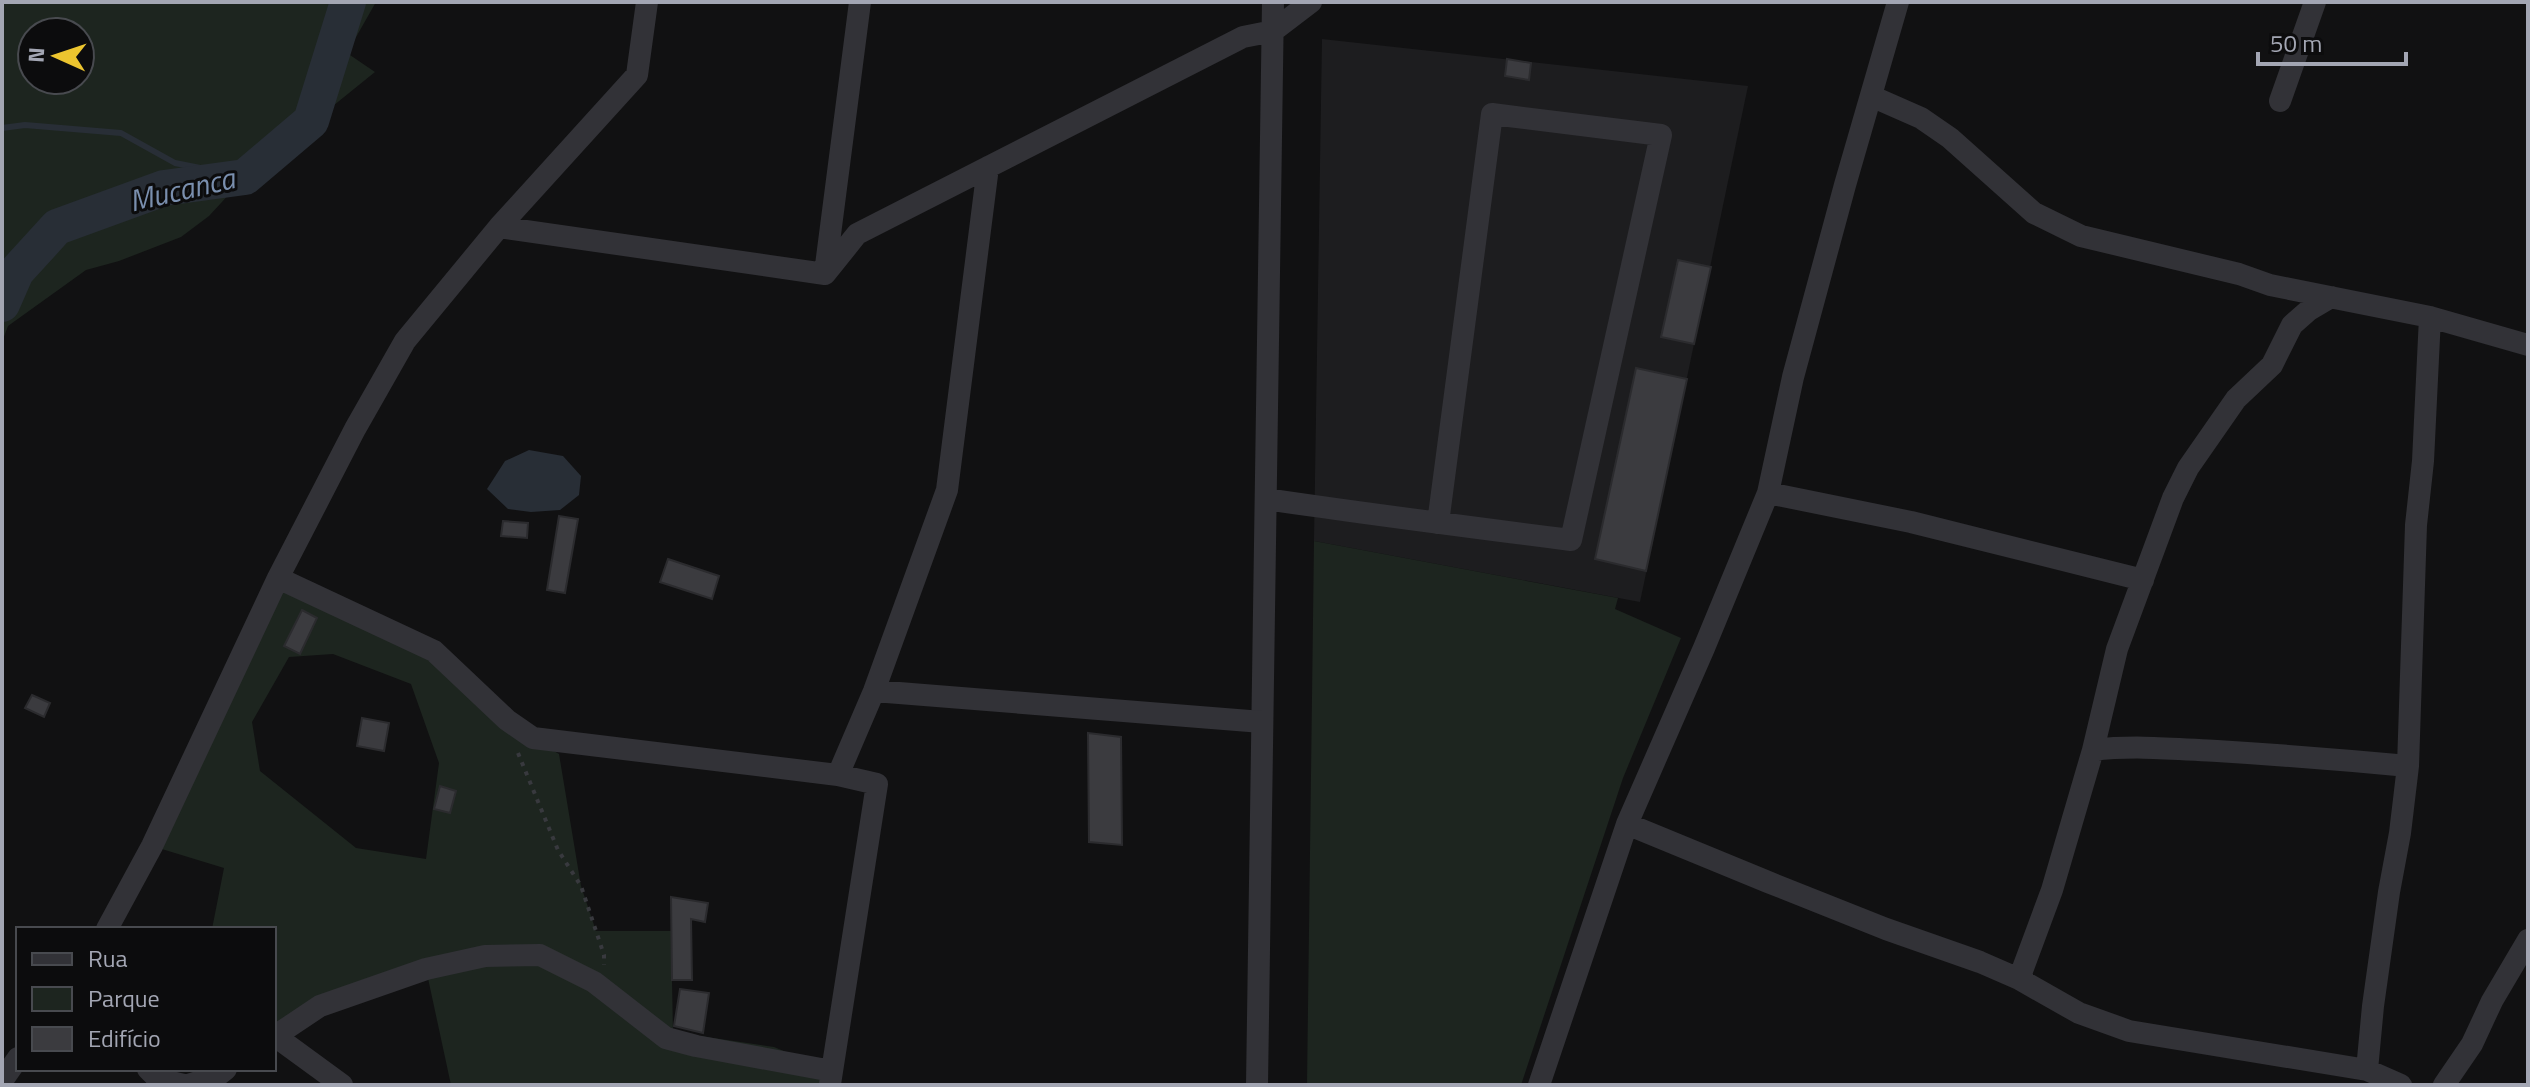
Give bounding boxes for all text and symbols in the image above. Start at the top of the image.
north arrow [16,16,96,96]
scale bar [2258,16,2406,66]
text: 50 m [2270,25,2322,61]
text: N [19,46,53,63]
water label: Mucanca [124,154,241,223]
legend [16,927,276,1071]
text: Rua [88,940,127,976]
text: Parque [88,980,160,1016]
text: Edifício [88,1020,161,1056]

